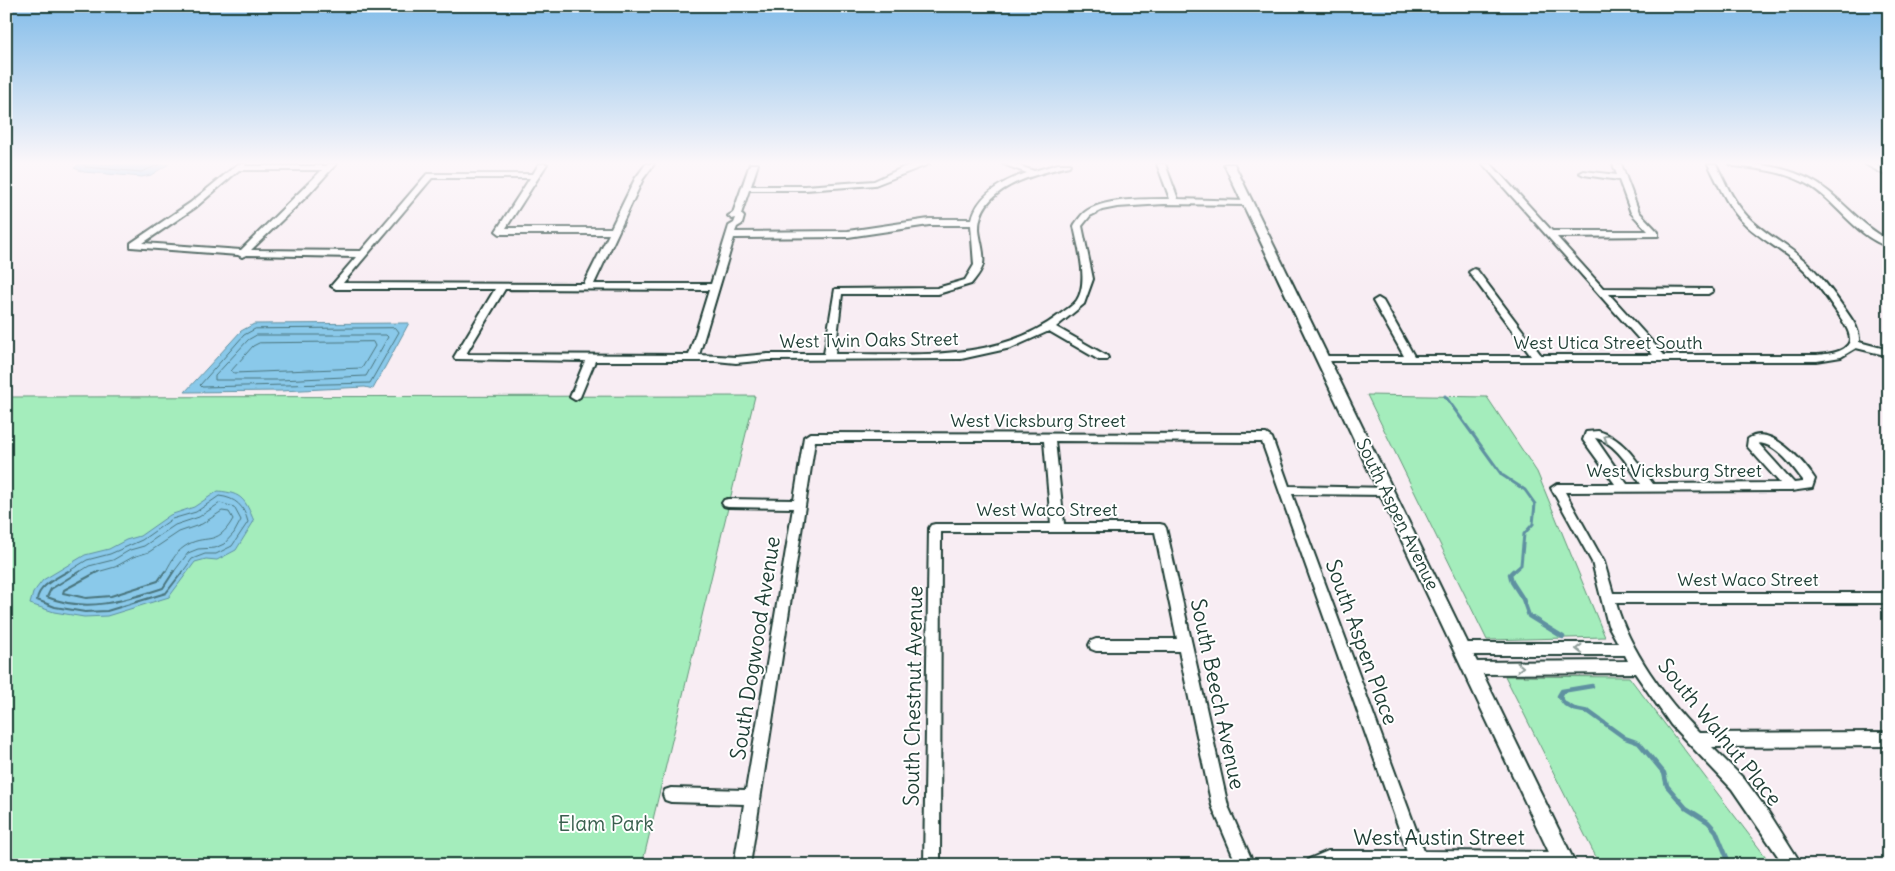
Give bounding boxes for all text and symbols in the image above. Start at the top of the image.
street label: West Twin Oaks Street [779,327,959,353]
street label: West Utica Street South [1513,331,1703,354]
street label: West Vicksburg Street [950,409,1126,432]
street label: South Aspen Avenue [1351,434,1445,594]
one-way arrow [1604,435,1613,445]
street label: West Vicksburg Street [1586,459,1762,482]
street label: West Waco Street [976,498,1118,521]
street label: South Dogwood Avenue [724,534,786,762]
street label: South Aspen Place [1320,556,1404,728]
street label: West Waco Street [1677,568,1819,591]
street label: South Chestnut Avenue [898,585,928,807]
street label: South Beech Avenue [1185,596,1251,792]
one-way arrow [1575,644,1582,654]
street label: South Walnut Place [1652,653,1788,811]
one-way arrow [1516,662,1524,672]
park label: Elam Park [558,810,654,837]
street label: West Austin Street [1353,824,1525,851]

